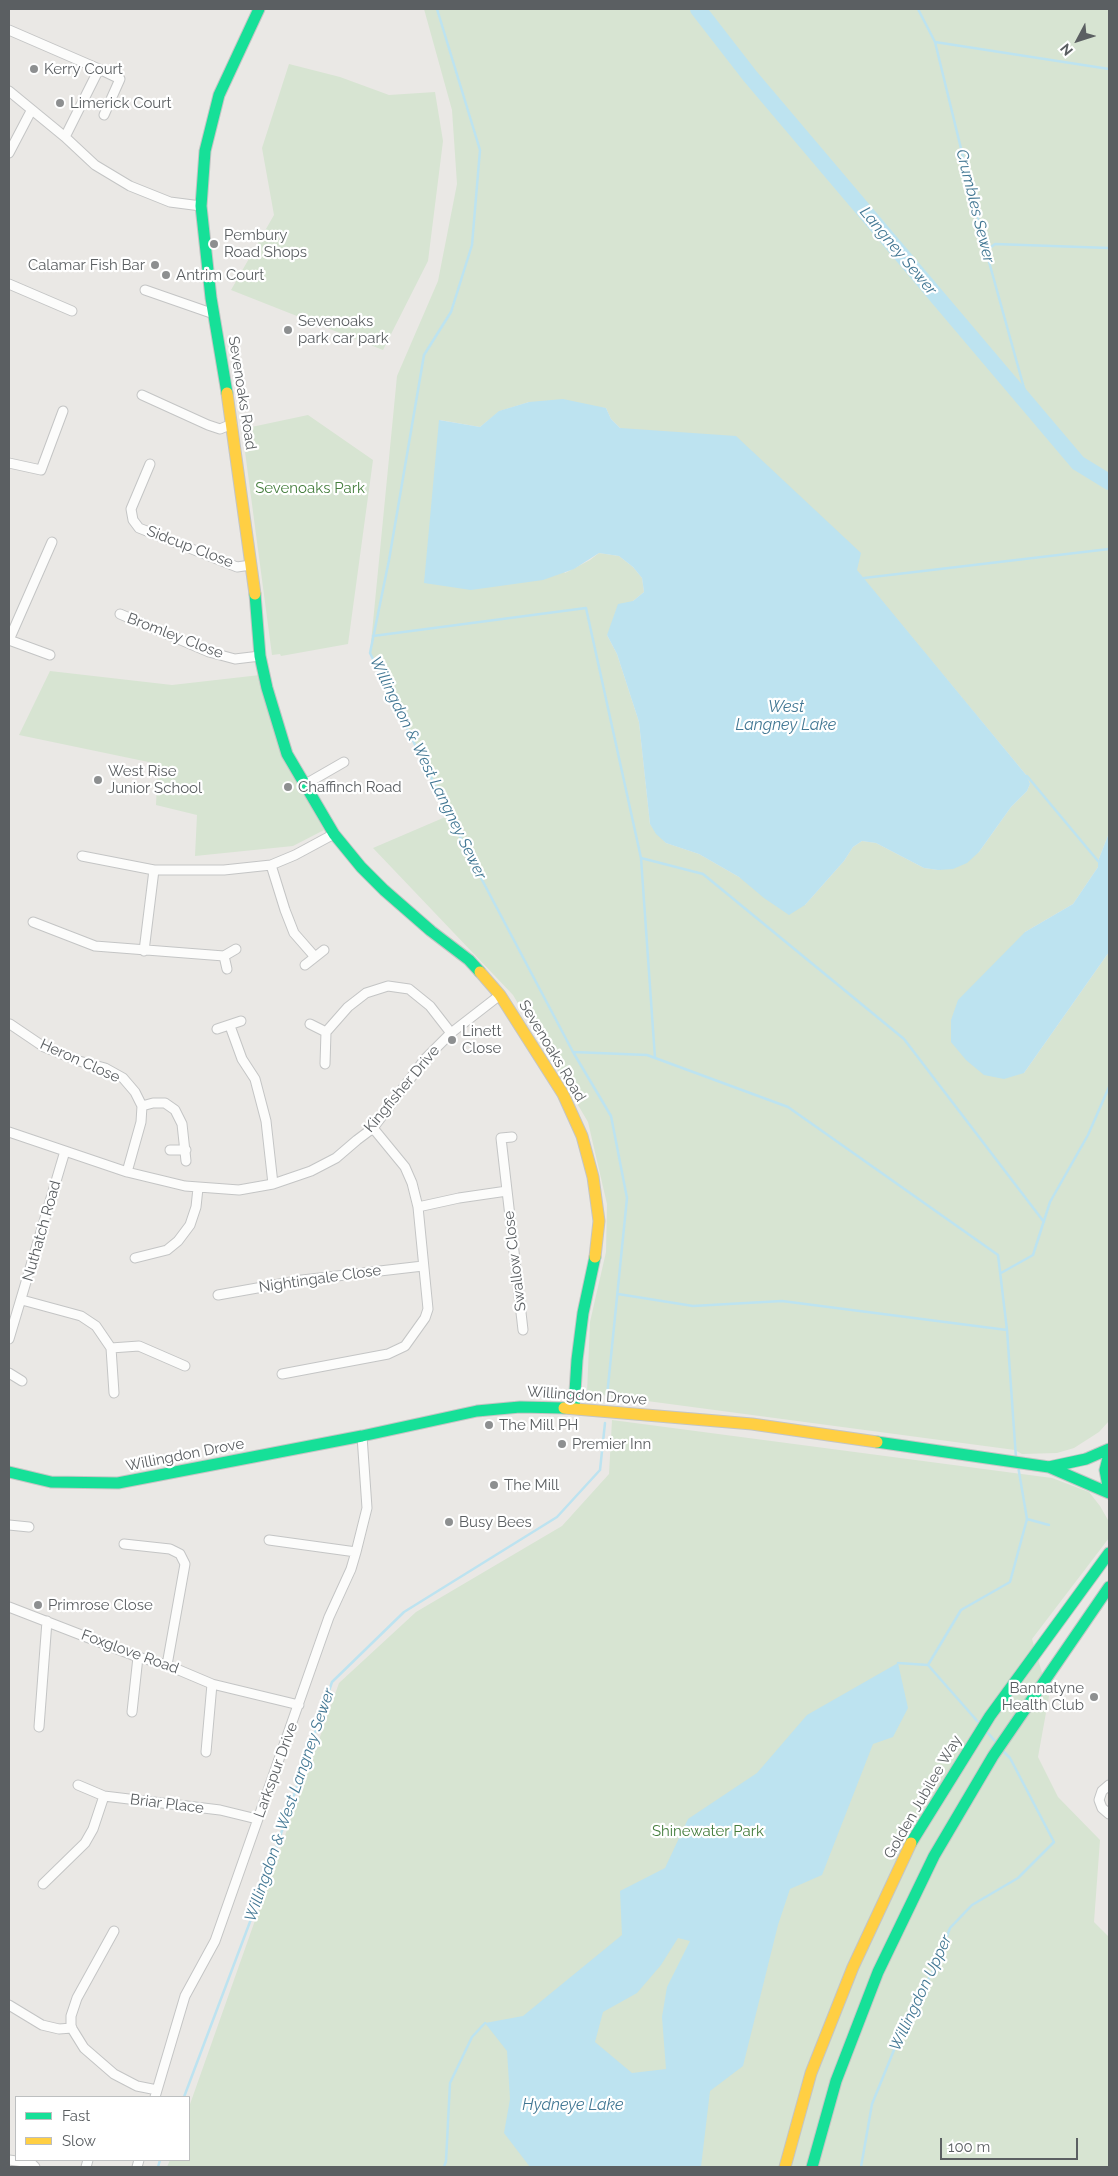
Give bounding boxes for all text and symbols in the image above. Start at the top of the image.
north arrow [1053,15,1103,65]
text: N [1057,40,1076,59]
place label: Kerry Court [44,60,123,78]
marker: Kerry Court [28,63,40,75]
place label: Limerick Court [70,94,172,112]
marker: Limerick Court [54,97,66,109]
water label: Crumbles Sewer [952,147,998,265]
water label: Langney Sewer [856,203,940,299]
place label: Pembury Road Shops [224,226,307,261]
marker: Pembury Road Shops [208,238,220,250]
place label: Calamar Fish Bar [28,256,145,274]
marker: Calamar Fish Bar [149,259,161,271]
place label: Antrim Court [176,266,264,284]
marker: Antrim Court [160,269,172,281]
place label: Sevenoaks park car park [298,312,389,347]
marker: Sevenoaks park car park [282,324,294,336]
street label: Sevenoaks Road [224,335,260,451]
park label: Sevenoaks Park [255,479,365,497]
street label: Sidcup Close [144,522,236,572]
street label: Bromley Close [124,609,226,663]
water label: Willingdon & West Langney Sewer [366,653,490,883]
water label: West Langney Lake [736,697,836,735]
place label: West Rise Junior School [108,762,202,797]
marker: West Rise Junior School [92,774,104,786]
place label: Chaffinch Road [298,778,402,796]
marker: Chaffinch Road [282,781,294,793]
street label: Sevenoaks Road [515,997,589,1105]
place label: Linett Close [462,1022,502,1057]
marker: Linett Close [446,1034,458,1046]
street label: Heron Close [37,1035,123,1087]
street label: Kingfisher Drive [360,1042,444,1136]
street label: Nuthatch Road [19,1179,65,1283]
street label: Swallow Close [500,1210,530,1312]
street label: Nightingale Close [258,1262,382,1296]
street label: Willingdon Drove [526,1383,648,1409]
place label: The Mill PH [499,1416,578,1434]
marker: The Mill PH [483,1419,495,1431]
street label: Willingdon Drove [124,1435,246,1475]
place label: Premier Inn [572,1435,651,1453]
marker: Premier Inn [556,1438,568,1450]
place label: The Mill [504,1476,559,1494]
marker: The Mill [488,1479,500,1491]
place label: Busy Bees [459,1513,532,1531]
marker: Busy Bees [443,1516,455,1528]
place label: Primrose Close [48,1596,153,1614]
marker: Primrose Close [32,1599,44,1611]
street label: Foxglove Road [79,1626,181,1678]
place label: Bannatyne Health Club [1002,1679,1084,1714]
water label: Willingdon & West Langney Sewer [241,1686,339,1924]
marker: Bannatyne Health Club [1088,1691,1100,1703]
street label: Larkspur Drive [250,1720,302,1820]
street label: Golden Jubilee Way [880,1732,966,1862]
street label: Briar Place [129,1791,205,1817]
park label: Shinewater Park [652,1822,764,1840]
water label: Willingdon Upper [886,1932,956,2054]
water label: Hydneye Lake [522,2095,624,2115]
legend [15,2096,190,2161]
text: Fast [62,2107,90,2125]
scale bar [943,2128,1080,2160]
text: Slow [62,2132,96,2150]
text: 100 m [948,2138,990,2156]

